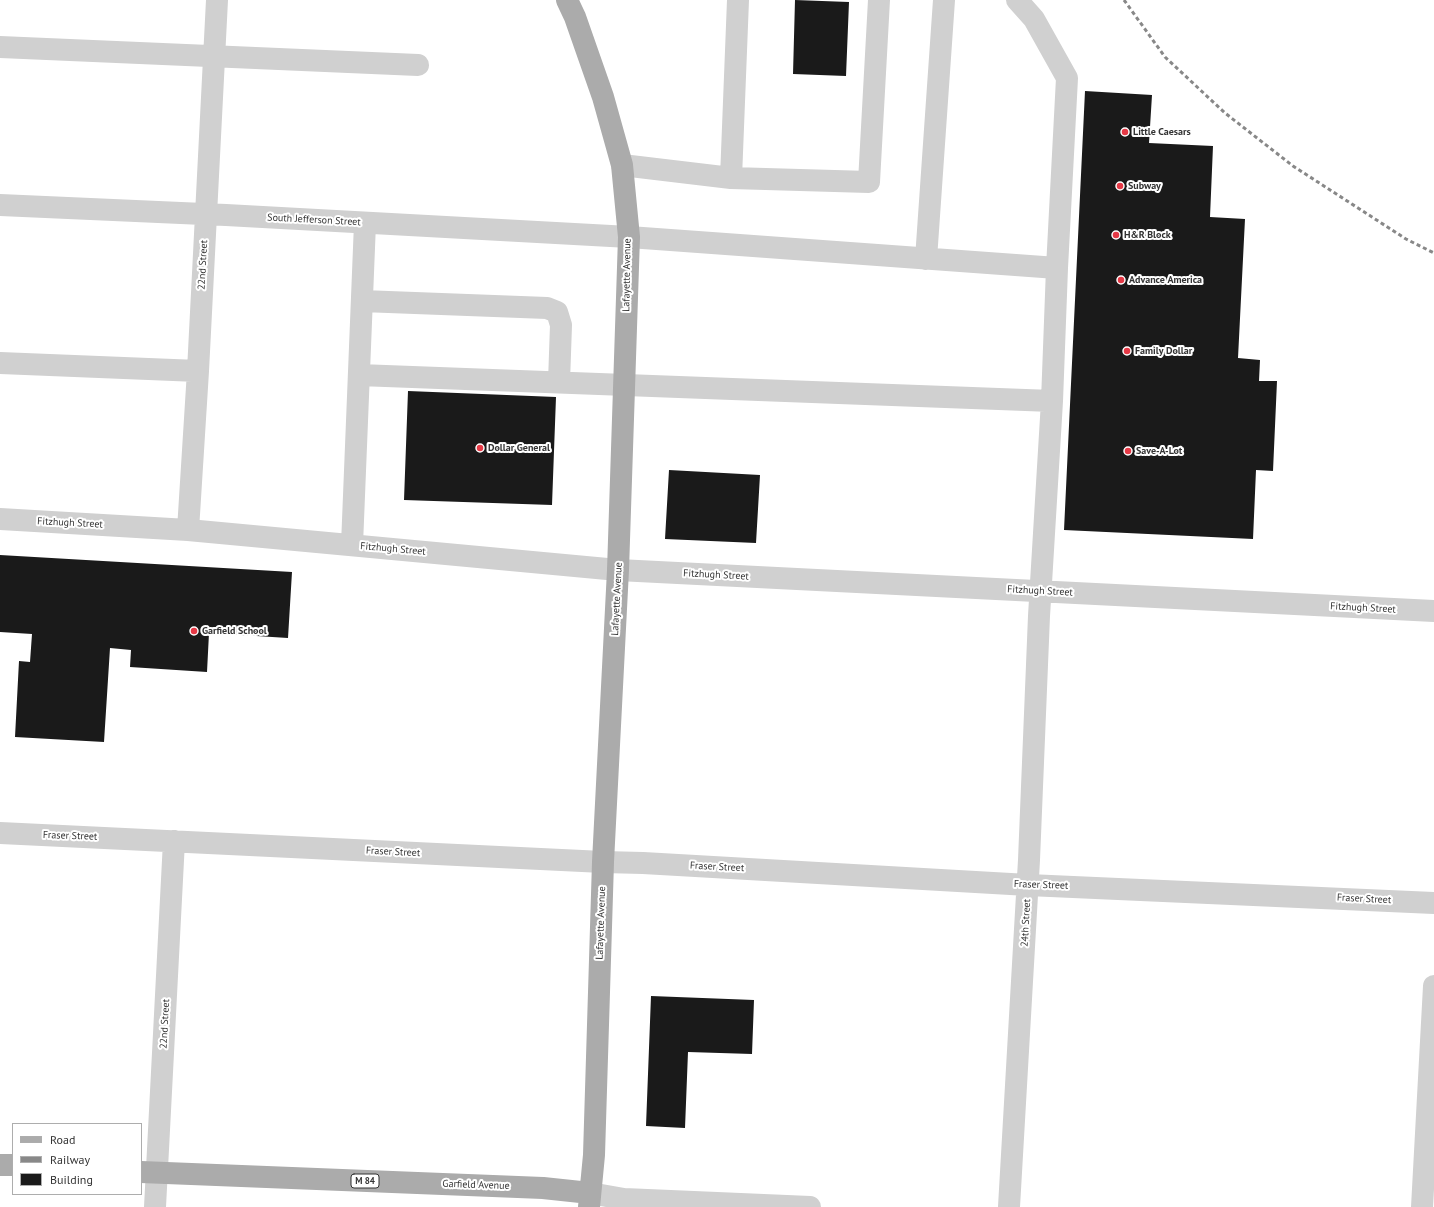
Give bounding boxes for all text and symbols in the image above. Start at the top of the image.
place label: Little Caesars [1133,126,1191,138]
marker: Little Caesars [1120,127,1130,137]
place label: Subway [1128,180,1161,192]
marker: Subway [1115,181,1125,191]
street label: South Jefferson Street [267,212,361,228]
place label: H&R Block [1124,229,1171,241]
marker: H&R Block [1111,230,1121,240]
street label: Lafayette Avenue [620,238,634,312]
street label: 22nd Street [196,240,210,290]
place label: Advance America [1129,274,1202,286]
marker: Advance America [1116,275,1126,285]
place label: Family Dollar [1135,345,1192,357]
marker: Family Dollar [1122,346,1132,356]
place label: Dollar General [488,442,550,454]
marker: Dollar General [475,443,485,453]
place label: Save-A-Lot [1136,445,1182,457]
marker: Save-A-Lot [1123,446,1133,456]
street label: Fitzhugh Street [37,515,103,531]
street label: Fitzhugh Street [360,540,426,558]
street label: Lafayette Avenue [609,562,625,636]
street label: Fitzhugh Street [683,567,749,583]
street label: Fitzhugh Street [1007,583,1073,599]
street label: Fitzhugh Street [1330,600,1396,616]
place label: Garfield School [202,625,267,637]
marker: Garfield School [189,626,199,636]
street label: Fraser Street [43,829,97,843]
street label: Fraser Street [366,845,420,859]
street label: Fraser Street [690,860,744,874]
street label: Fraser Street [1014,878,1068,892]
street label: Lafayette Avenue [594,886,608,960]
street label: Fraser Street [1337,892,1391,906]
street label: 24th Street [1019,899,1033,947]
street label: 22nd Street [158,999,172,1049]
legend [12,1123,142,1195]
text: Road [50,1132,75,1147]
text: Railway [50,1152,90,1167]
text: Building [50,1172,93,1187]
road number: M 84 [351,1174,379,1188]
street label: Garfield Avenue [442,1178,510,1192]

